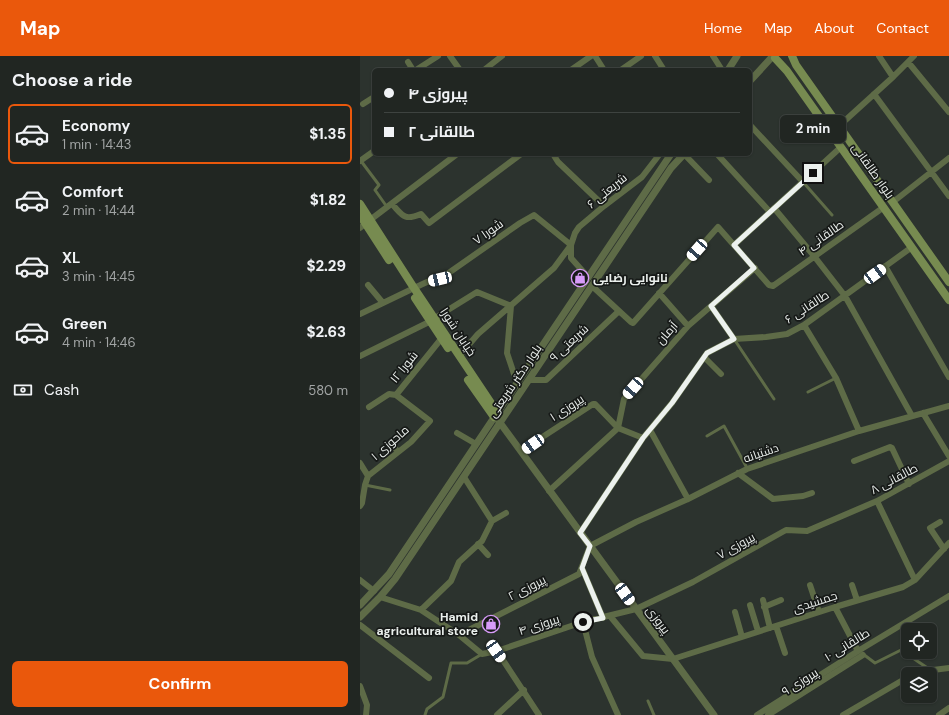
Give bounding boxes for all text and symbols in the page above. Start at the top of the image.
text: Map [20,16,60,41]
text: Home [704,19,742,37]
text: Map [764,19,792,37]
text: About [814,19,854,37]
text: Contact [876,19,929,37]
text: Choose a ride [12,68,133,92]
text: پیروزی ۴ [408,84,468,104]
callout: 2 min [780,115,846,143]
icon: car [14,116,50,152]
text: Economy [62,116,130,136]
text: 2 min [796,120,830,137]
text: طالقانی ۲ [408,122,475,142]
text: $1.35 [309,124,346,144]
text: 1 min · 14:43 [62,136,131,153]
street label: بلوار طالقانی [848,140,898,202]
route end [804,164,822,182]
street label: شریعتی ۶ [584,170,630,212]
icon: car [14,182,50,218]
text: Comfort [62,182,123,202]
text: $1.82 [310,190,346,210]
text: 2 min · 14:44 [62,202,135,219]
street label: شورا ۷ [470,216,507,248]
street label: طالقانی ۴ [795,217,847,259]
car [685,237,709,263]
icon: car [14,248,50,284]
text: XL [62,248,80,268]
text: $2.29 [306,256,346,276]
car [862,262,888,286]
text: 3 min · 14:45 [62,268,135,285]
shop icon: نانوایی رضایی [570,268,590,288]
car [427,270,453,288]
place label: نانوایی رضایی [593,270,668,286]
street label: طالقانی ۶ [782,287,832,327]
street label: خیابان شورا [436,305,480,359]
icon: car [14,314,50,350]
text: Green [62,314,107,334]
street label: آرمان [653,318,682,348]
street label: شریعتی ۹ [546,321,592,365]
text: $2.63 [306,322,346,342]
text: 4 min · 14:46 [62,334,136,351]
street label: بلوار دکتر شریعتی [485,341,545,421]
street label: شورا ۱۲ [386,348,422,386]
car [621,375,645,401]
icon: cash [12,379,34,401]
text: Cash [44,380,79,400]
text: 580 m [308,382,348,399]
street label: پیروزی ۱ [547,391,588,426]
street label: ماحوزی ۱ [368,422,412,464]
car [520,432,546,456]
street label: دشتیانه [741,439,781,467]
street label: طالقانی ۸ [868,460,921,498]
street label: پیروزی ۷ [714,529,759,564]
street label: پیروزی ۲ [505,571,550,605]
car [613,581,637,607]
street label: جمشیدی [791,587,839,617]
street label: پیروزی [642,603,674,638]
place label: Hamid agricultural store [377,609,478,639]
street label: پیروزی ۴ [517,611,562,640]
route start [574,613,592,631]
shop icon: Hamid agricultural store [481,614,501,634]
map controls [901,623,937,703]
button: locate [901,623,937,659]
street label: طالقانی ۱۰ [821,625,873,665]
car [484,638,508,664]
button: Confirm [12,661,348,707]
street label: پیروزی ۹ [779,664,822,700]
button: layers [901,667,937,703]

